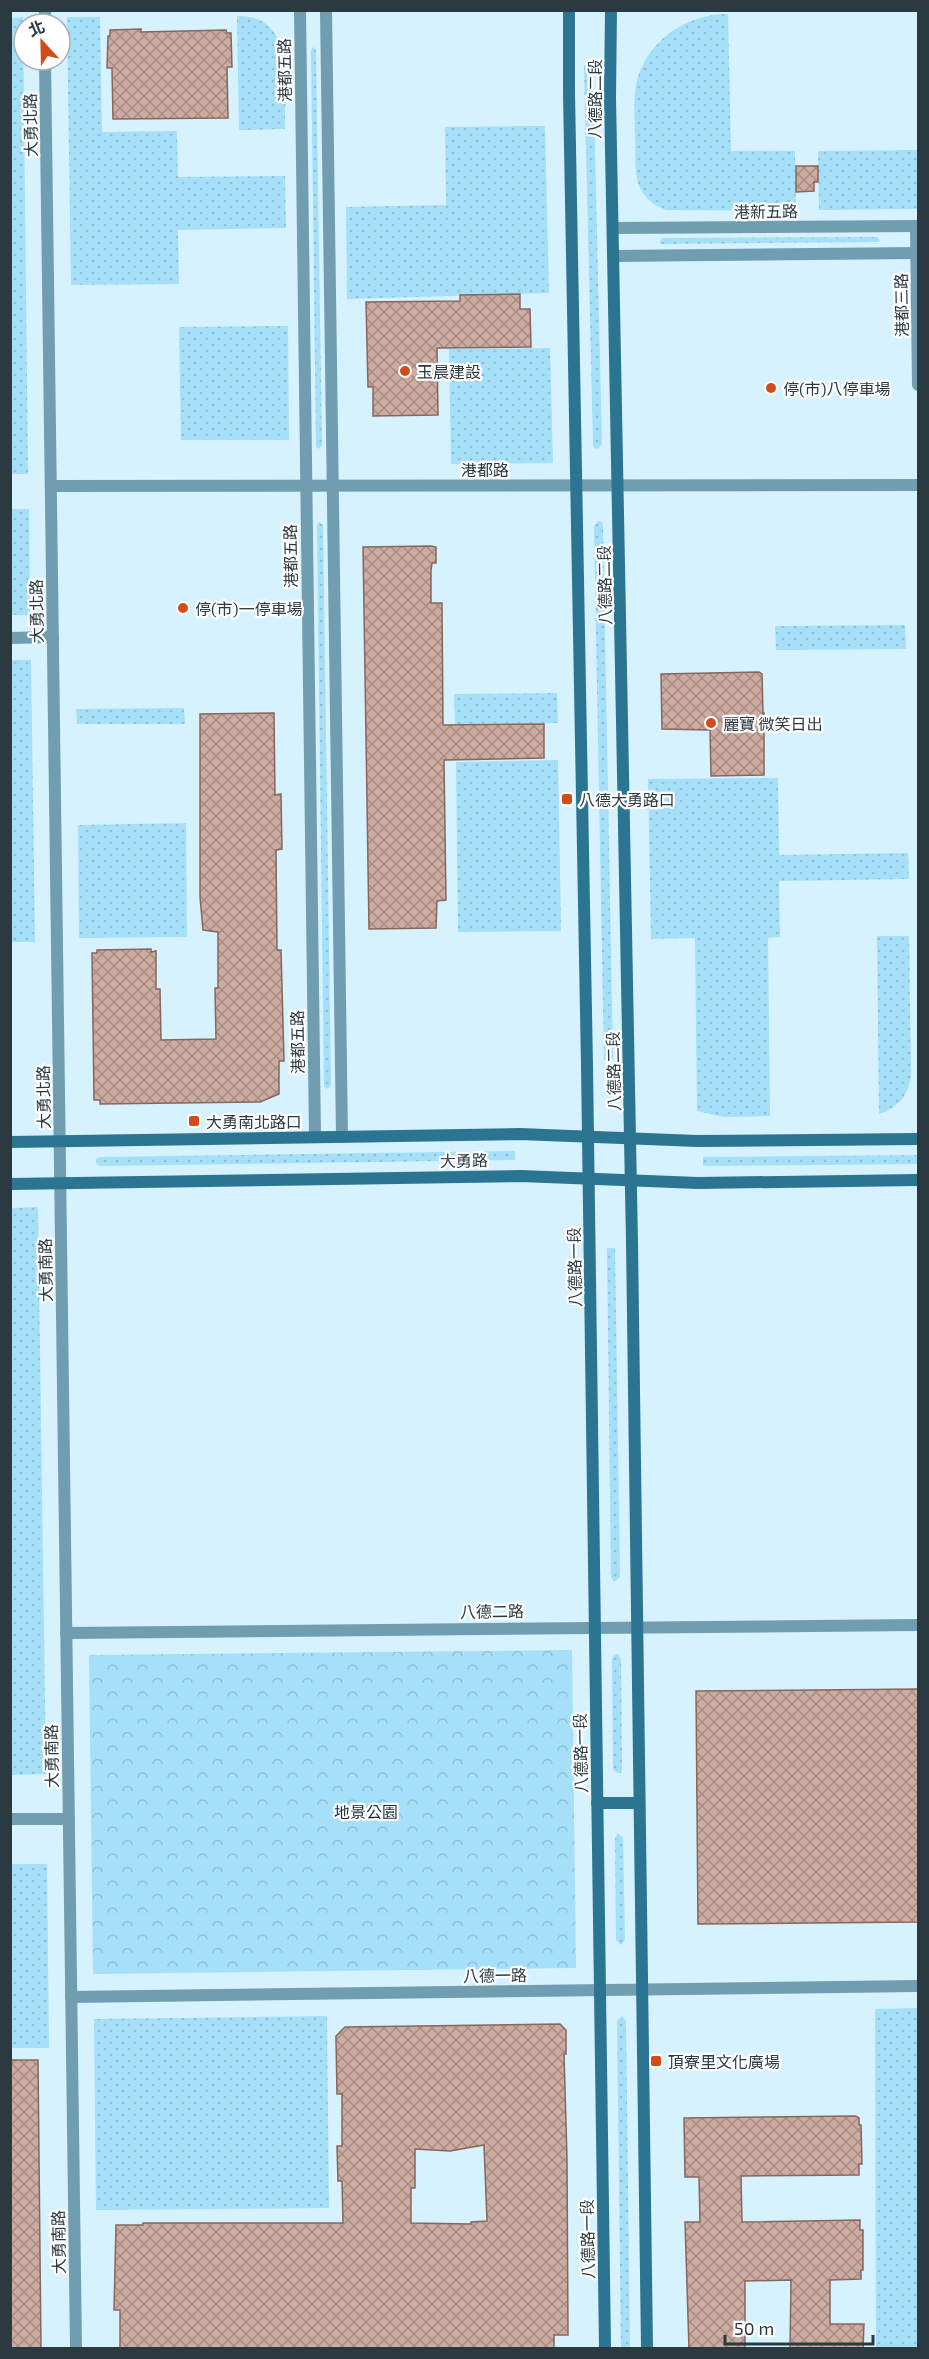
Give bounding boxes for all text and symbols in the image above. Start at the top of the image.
north arrow [12,12,72,72]
text: 北 [25,16,47,39]
street label: 港都五路 [274,38,294,102]
street label: 八德路二段 [585,59,604,139]
street label: 大勇北路 [20,93,40,157]
street label: 港新五路 [734,201,798,221]
street label: 港都三路 [891,273,911,337]
place label: 玉晨建設 [417,362,481,381]
marker: 玉晨建設 [398,364,412,378]
place label: 停(市)八停車場 [783,379,891,398]
marker: 停(市)八停車場 [764,381,778,395]
street label: 港都路 [461,460,509,479]
street label: 港都五路 [280,524,300,588]
street label: 八德路二段 [594,545,614,625]
street label: 大勇北路 [26,579,46,643]
place label: 停(市)一停車場 [195,599,303,618]
marker: 停(市)一停車場 [176,601,190,615]
place label: 麗寶 微笑日出 [723,714,823,733]
marker: 麗寶 微笑日出 [704,716,718,730]
place label: 八德大勇路口 [579,790,675,809]
marker: 八德大勇路口 [560,792,574,806]
street label: 港都五路 [287,1010,307,1074]
street label: 八德路二段 [603,1031,623,1111]
street label: 大勇北路 [33,1065,53,1129]
place label: 大勇南北路口 [206,1112,302,1131]
marker: 大勇南北路口 [187,1114,201,1128]
street label: 大勇路 [440,1150,488,1170]
street label: 八德路一段 [564,1227,584,1307]
street label: 大勇南路 [35,1238,55,1302]
street label: 八德二路 [460,1601,524,1621]
street label: 八德路一段 [570,1713,590,1793]
street label: 大勇南路 [41,1724,61,1788]
park label: 地景公園 [334,1802,398,1821]
street label: 八德一路 [463,1965,527,1985]
place label: 頂寮里文化廣場 [668,2052,780,2071]
marker: 頂寮里文化廣場 [649,2054,663,2068]
street label: 八德路一段 [577,2199,597,2279]
street label: 大勇南路 [48,2210,68,2274]
scale bar [725,2308,874,2346]
text: 50 m [734,2317,774,2339]

